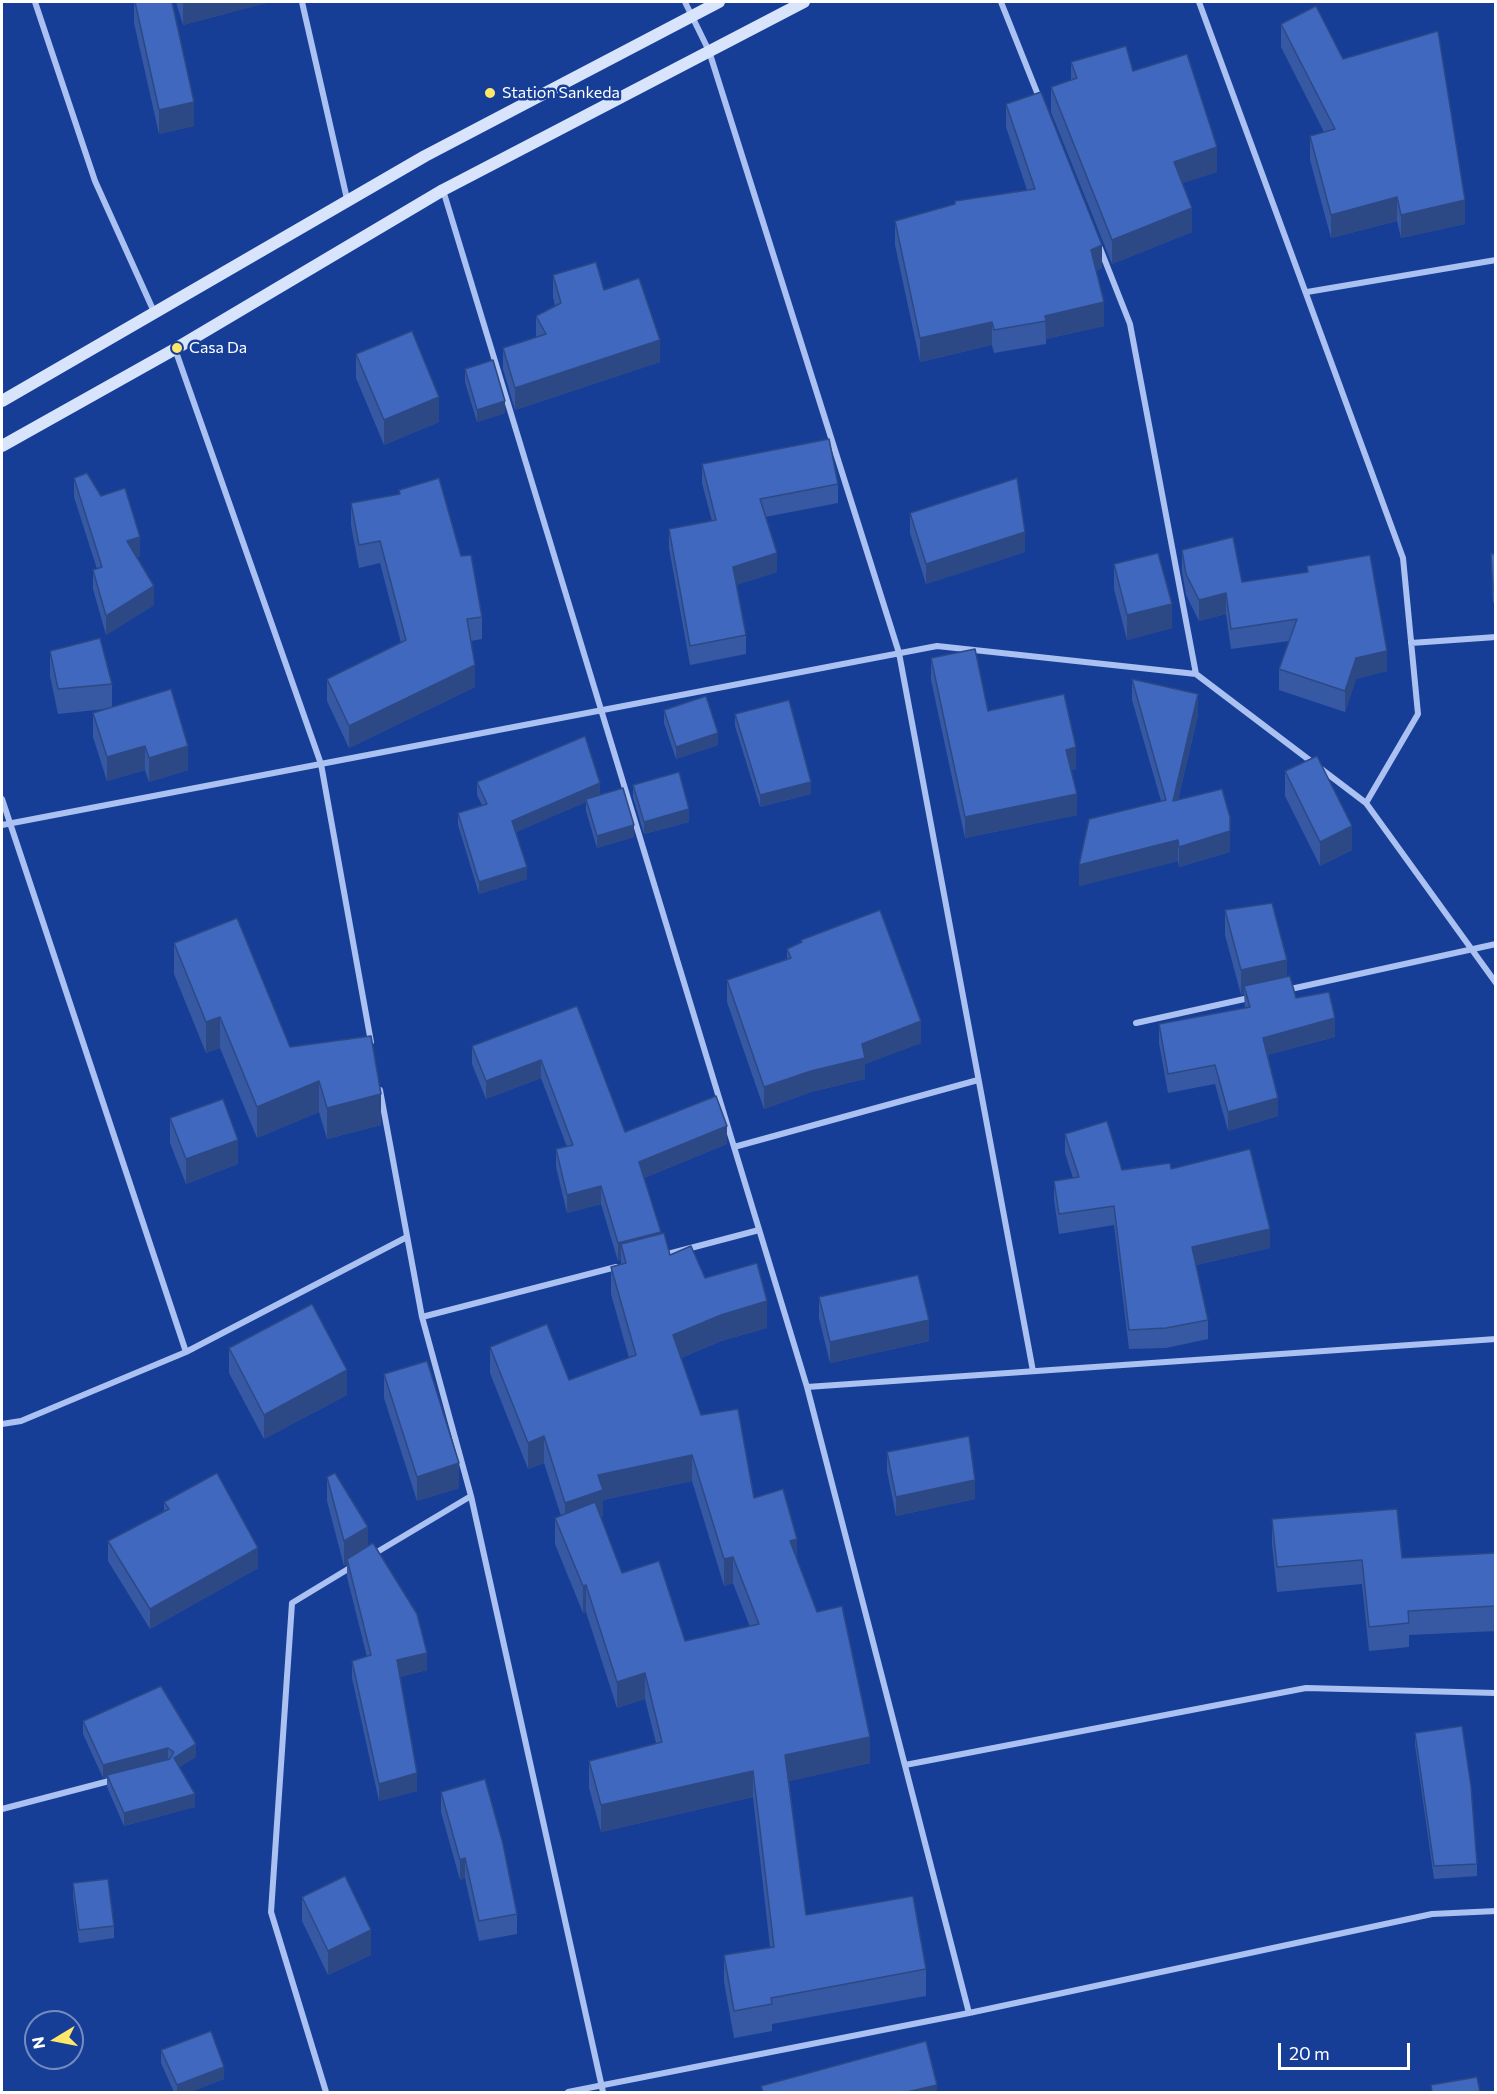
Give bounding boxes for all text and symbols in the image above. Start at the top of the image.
place label: Station Sankeda [502,83,620,103]
marker: Station Sankeda [483,86,497,100]
place label: Casa Da [189,338,247,358]
marker: Casa Da [170,341,184,355]
north arrow [24,2010,84,2070]
scale bar [1281,2031,1413,2069]
text: N [27,2035,48,2050]
text: 20 m [1289,2042,1330,2064]

